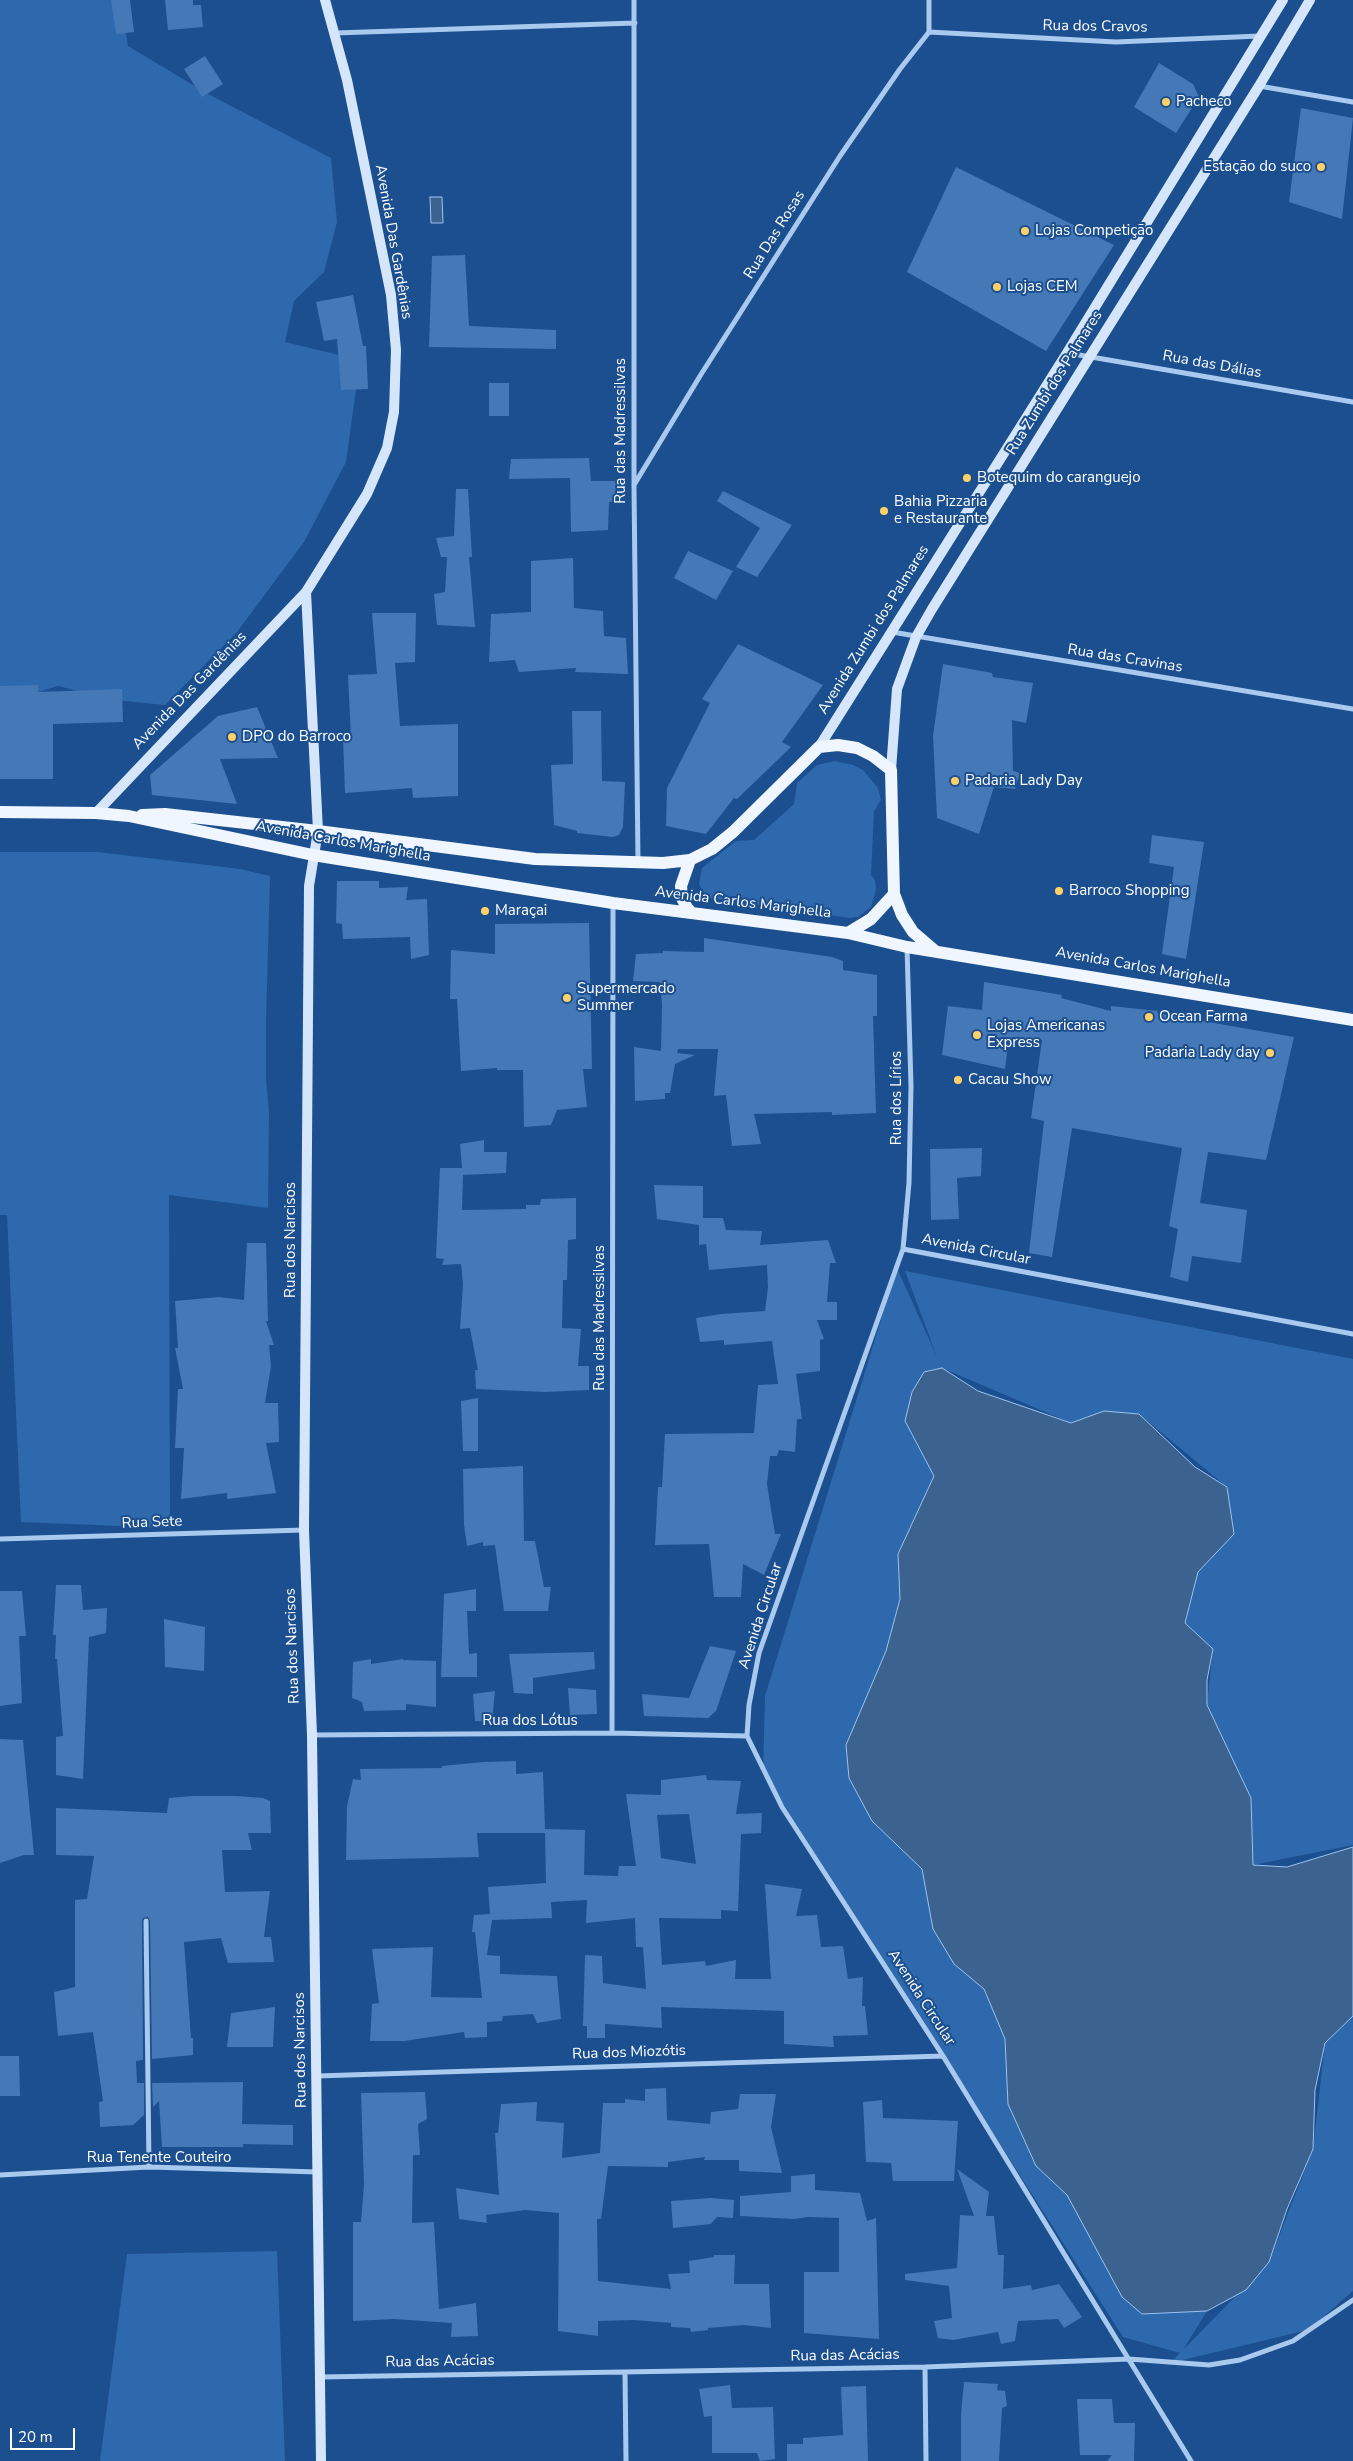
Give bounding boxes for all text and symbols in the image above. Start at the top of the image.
street label: Rua dos Cravos [1042,17,1148,37]
place label: Pacheco [1176,93,1232,111]
marker: Pacheco [1160,96,1172,108]
place label: Estação do suco [1203,158,1311,176]
marker: Estação do suco [1315,161,1327,173]
street label: Avenida Das Gardênias [371,163,415,321]
street label: Rua Das Rosas [741,187,809,283]
place label: Lojas Competição [1035,222,1153,240]
marker: Lojas Competição [1019,225,1031,237]
place label: Lojas CEM [1007,278,1078,296]
marker: Lojas CEM [991,281,1003,293]
street label: Rua Zumbi dos Palmares [1003,307,1107,459]
street label: Rua das Dálias [1161,347,1263,383]
street label: Rua das Madressilvas [612,358,630,504]
place label: Botequim do caranguejo [977,469,1140,487]
marker: Botequim do caranguejo [961,472,973,484]
place label: Bahia Pizzaria e Restaurante [894,493,987,528]
marker: Bahia Pizzaria e Restaurante [878,505,890,517]
street label: Avenida Zumbi dos Palmares [815,542,933,718]
street label: Avenida Das Gardênias [129,628,251,754]
street label: Rua das Cravinas [1066,641,1184,677]
place label: DPO do Barroco [242,728,351,746]
marker: DPO do Barroco [226,731,238,743]
place label: Padaria Lady Day [965,772,1083,790]
marker: Padaria Lady Day [949,775,961,787]
street label: Avenida Carlos Marighella [254,818,432,866]
place label: Barroco Shopping [1069,882,1189,900]
street label: Avenida Carlos Marighella [654,883,832,923]
marker: Barroco Shopping [1053,885,1065,897]
place label: Maraçai [495,902,547,920]
marker: Maraçai [479,905,491,917]
street label: Avenida Carlos Marighella [1054,944,1232,992]
place label: Supermercado Summer [577,980,675,1015]
marker: Supermercado Summer [561,992,573,1004]
place label: Ocean Farma [1159,1008,1248,1026]
marker: Ocean Farma [1143,1011,1155,1023]
place label: Lojas Americanas Express [987,1017,1105,1052]
marker: Lojas Americanas Express [971,1029,983,1041]
place label: Padaria Lady day [1145,1044,1260,1062]
marker: Padaria Lady day [1264,1047,1276,1059]
street label: Rua dos Lírios [888,1051,906,1145]
place label: Cacau Show [968,1071,1051,1089]
marker: Cacau Show [952,1074,964,1086]
street label: Rua dos Narcisos [282,1182,300,1298]
street label: Avenida Circular [920,1231,1032,1269]
street label: Rua das Madressilvas [591,1245,609,1391]
street label: Rua Sete [121,1513,183,1533]
street label: Avenida Circular [735,1561,787,1671]
street label: Rua dos Narcisos [282,1588,304,1704]
street label: Rua dos Lótus [482,1712,578,1730]
street label: Avenida Circular [883,1947,959,2049]
street label: Rua dos Narcisos [291,1992,311,2108]
street label: Rua dos Miozótis [572,2042,686,2064]
street label: Rua Tenente Couteiro [87,2149,231,2167]
street label: Rua das Acácias [790,2346,900,2366]
street label: Rua das Acácias [385,2352,495,2372]
scale bar [12,2418,78,2450]
text: 20 m [18,2427,53,2447]

